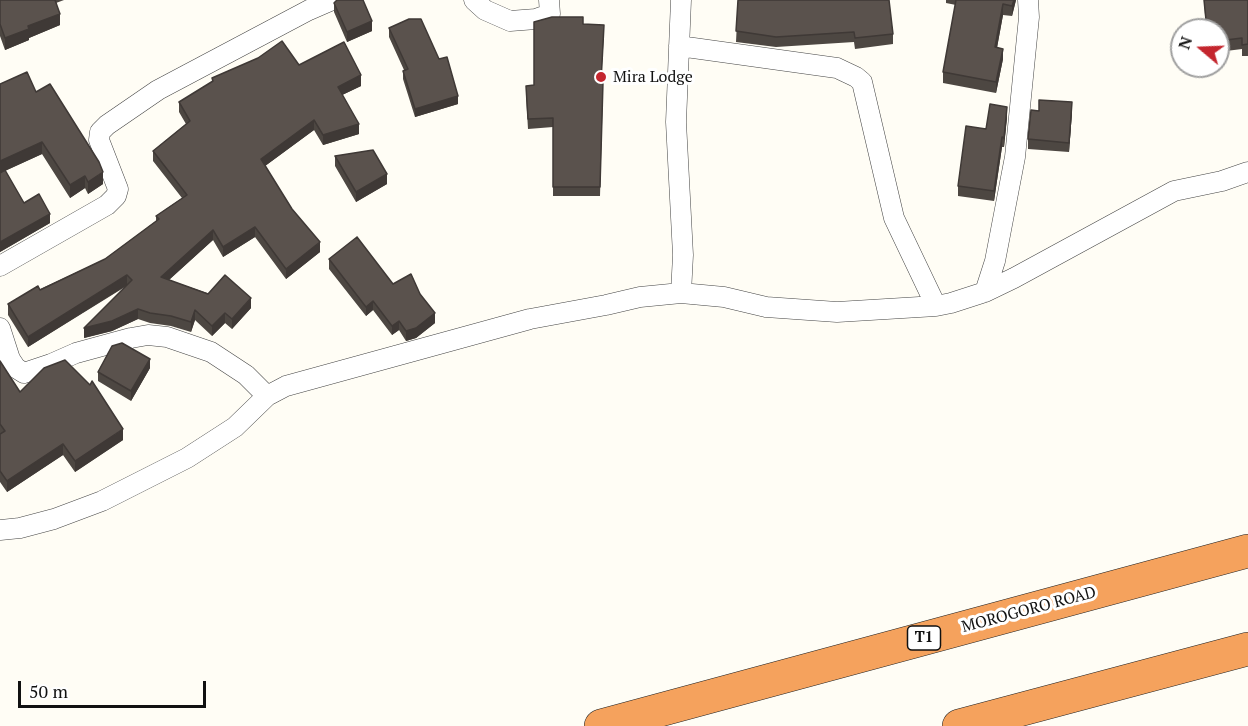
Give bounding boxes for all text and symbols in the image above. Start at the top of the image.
north arrow [1170,18,1230,78]
text: N [1172,33,1197,52]
place label: Mira Lodge [613,67,693,87]
marker: Mira Lodge [594,70,608,84]
street label: MOROGORO ROAD [960,583,1098,637]
road number: T1 [908,626,940,650]
scale bar [21,669,208,707]
text: 50 m [29,679,68,703]

